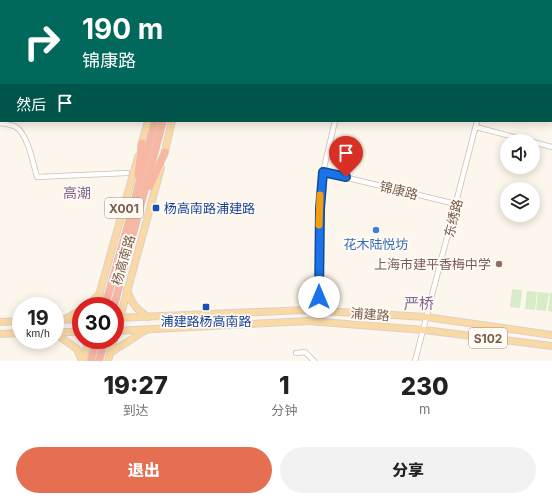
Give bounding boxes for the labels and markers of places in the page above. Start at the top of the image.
pin [329,136,363,177]
place label: 杨高南路浦建路 [164,200,255,216]
marker: 杨高南路浦建路 [151,203,161,213]
marker: 花木陆悦坊 [371,225,381,235]
place label: 花木陆悦坊 [343,236,409,252]
place label: 上海市建平香梅中学 [374,256,491,272]
marker: 上海市建平香梅中学 [494,259,504,269]
marker: 浦建路杨高南路 [201,302,211,312]
place label: 浦建路杨高南路 [160,313,252,329]

